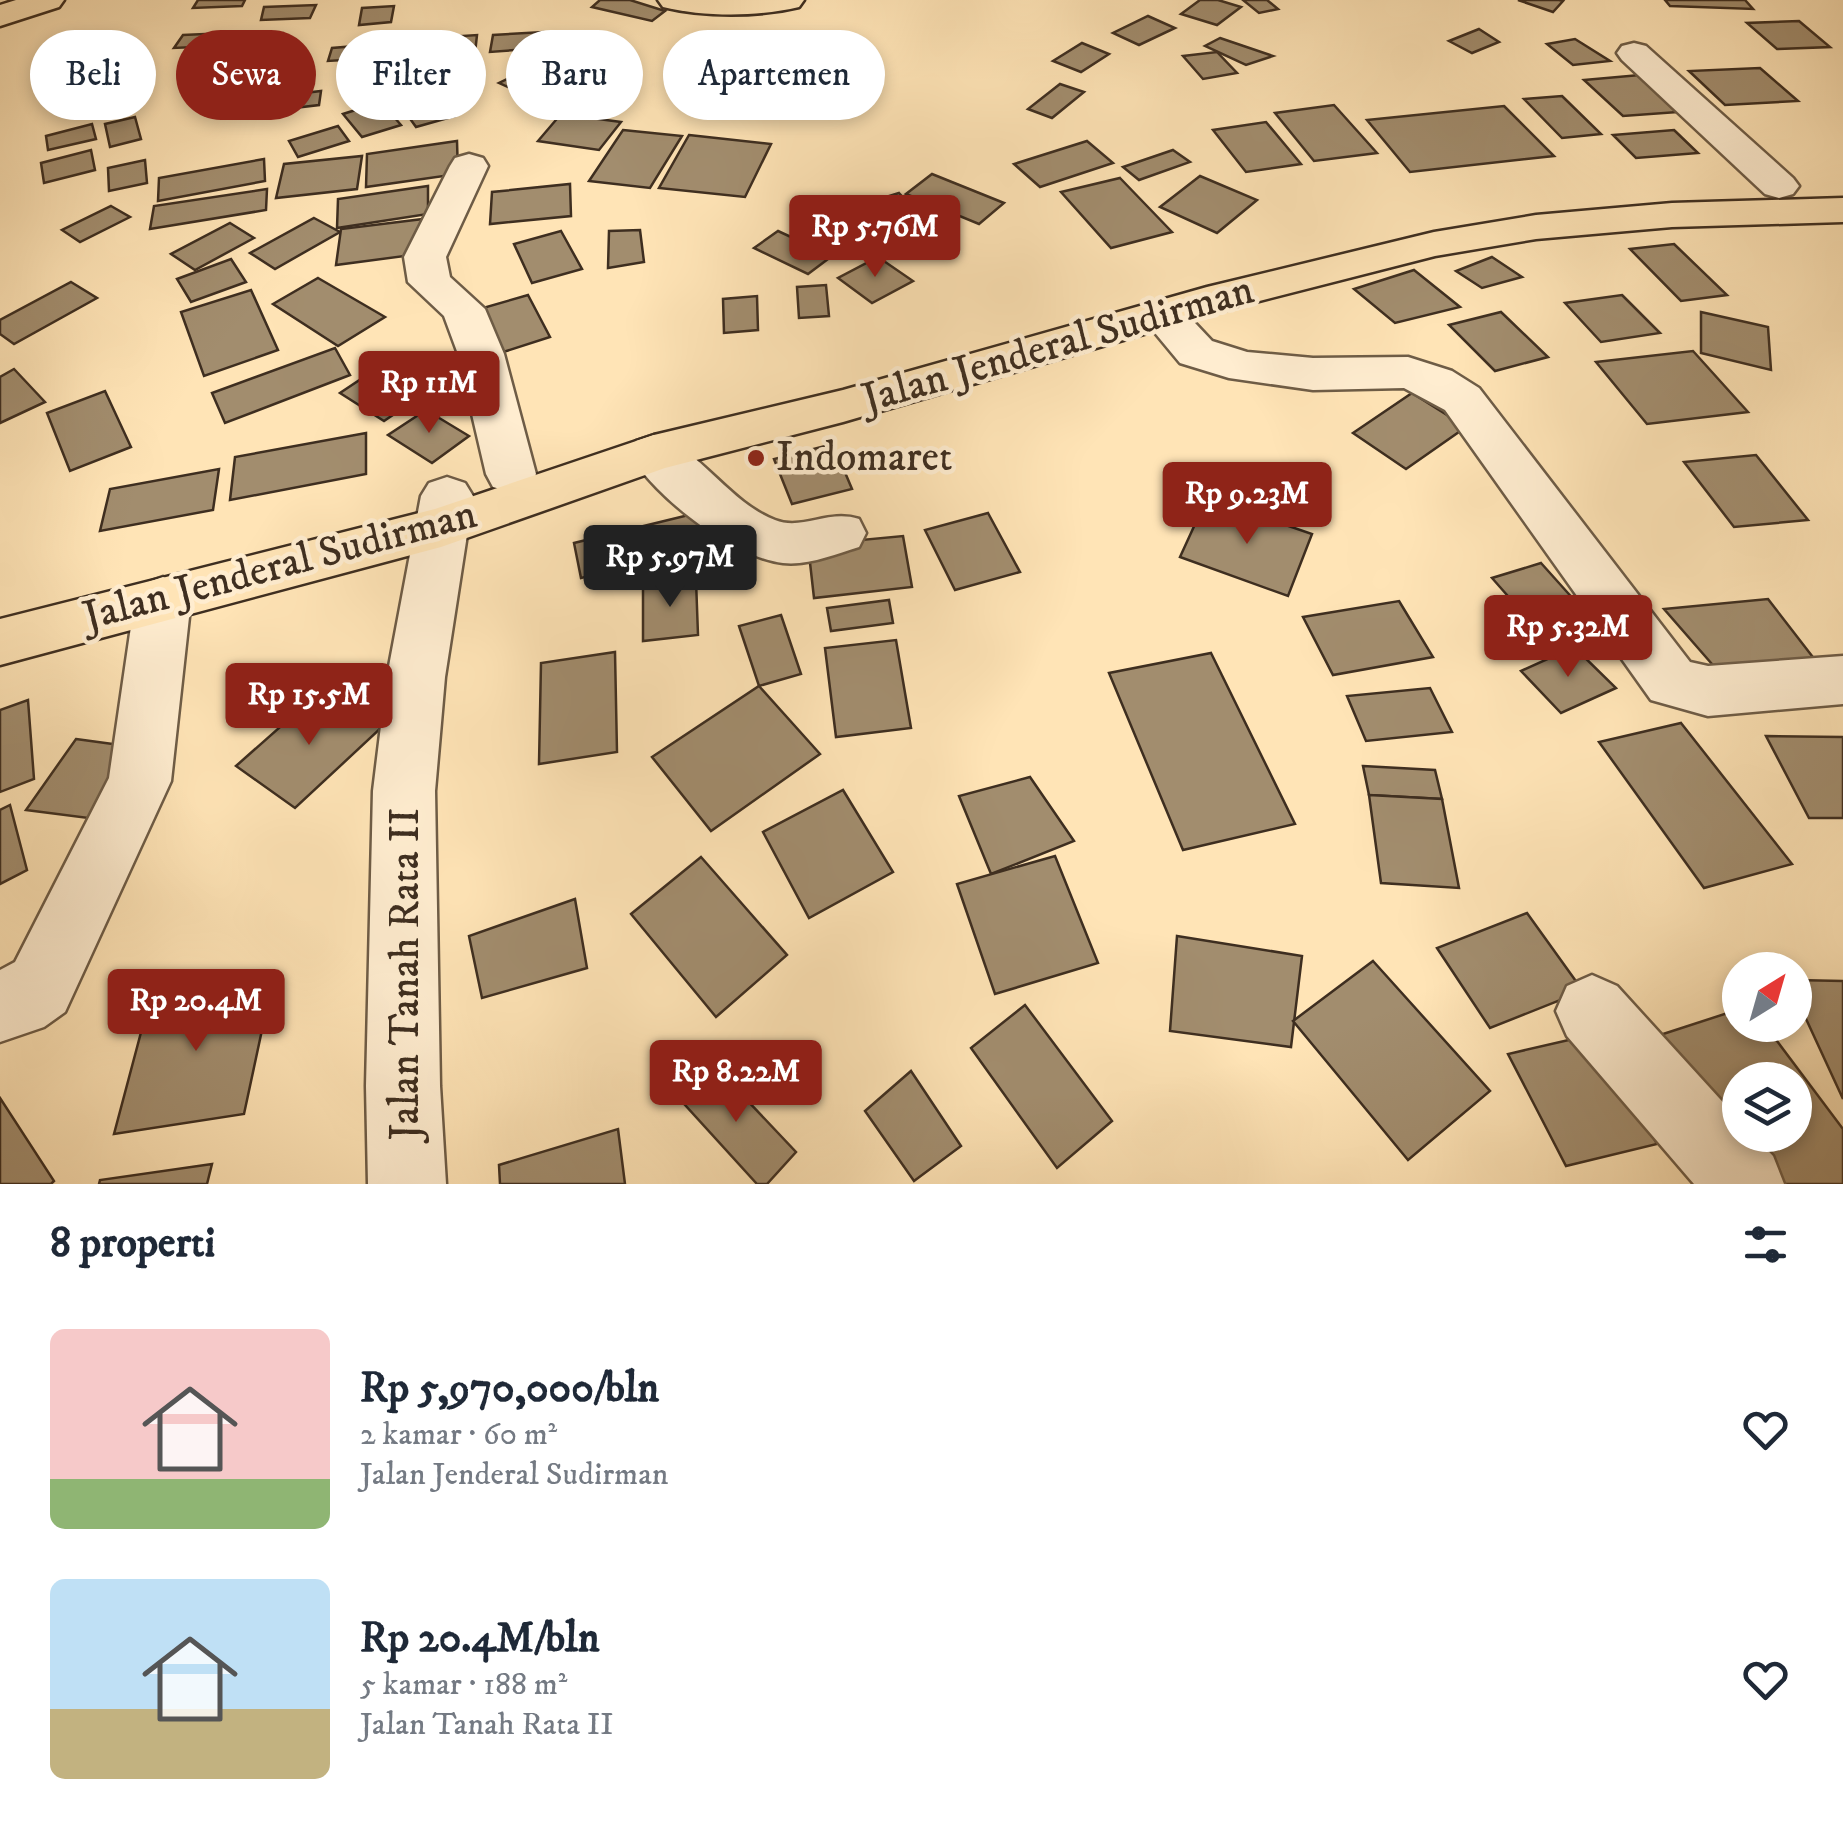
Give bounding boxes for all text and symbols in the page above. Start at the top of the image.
chip: Beli [30,30,156,120]
chip: Sewa [176,30,316,120]
chip: Filter [336,30,486,120]
chip: Baru [506,30,643,120]
chip: Apartemen [663,30,885,120]
pin: Rp 5.76M [772,195,978,280]
text: Rp 5.76M [811,207,939,247]
street label: Jalan Jenderal Sudirman [852,264,1260,427]
pin: Rp 11M [348,351,510,436]
text: Rp 11M [381,363,477,403]
place label: Indomaret [776,432,952,484]
marker: Indomaret [745,447,767,469]
pin: Rp 9.23M [1144,462,1350,547]
text: Rp 9.23M [1185,474,1309,514]
street label: Jalan Jenderal Sudirman [74,488,482,645]
pin: Rp 5.97M [567,525,773,610]
text: Rp 5.97M [606,537,734,577]
pin: Rp 5.32M [1465,595,1671,680]
text: Rp 5.32M [1506,607,1630,647]
pin: Rp 15.5M [206,663,412,748]
text: Rp 15.5M [247,675,371,715]
street label: Jalan Tanah Rata II [380,808,432,1144]
north arrow [1722,952,1812,1042]
map controls [1722,952,1812,1152]
pin: Rp 20.4M [93,969,299,1054]
text: Rp 20.4M [130,981,262,1021]
pin: Rp 8.22M [633,1040,839,1125]
text: Rp 8.22M [672,1052,800,1092]
button: layers [1722,1062,1812,1152]
icon: filters [1738,1217,1793,1272]
text: 8 properti [50,1218,215,1270]
text: Rp 5,970,000/bln [360,1363,659,1415]
icon: home [130,1369,250,1489]
icon: heart [1738,1402,1793,1457]
text: 2 kamar · 60 m² [360,1415,557,1455]
text: Jalan Jenderal Sudirman [360,1455,668,1495]
text: Rp 20.4M/bln [360,1613,600,1665]
icon: home [130,1619,250,1739]
icon: heart [1738,1652,1793,1707]
text: 5 kamar · 188 m² [360,1665,567,1705]
text: Jalan Tanah Rata II [360,1705,613,1745]

